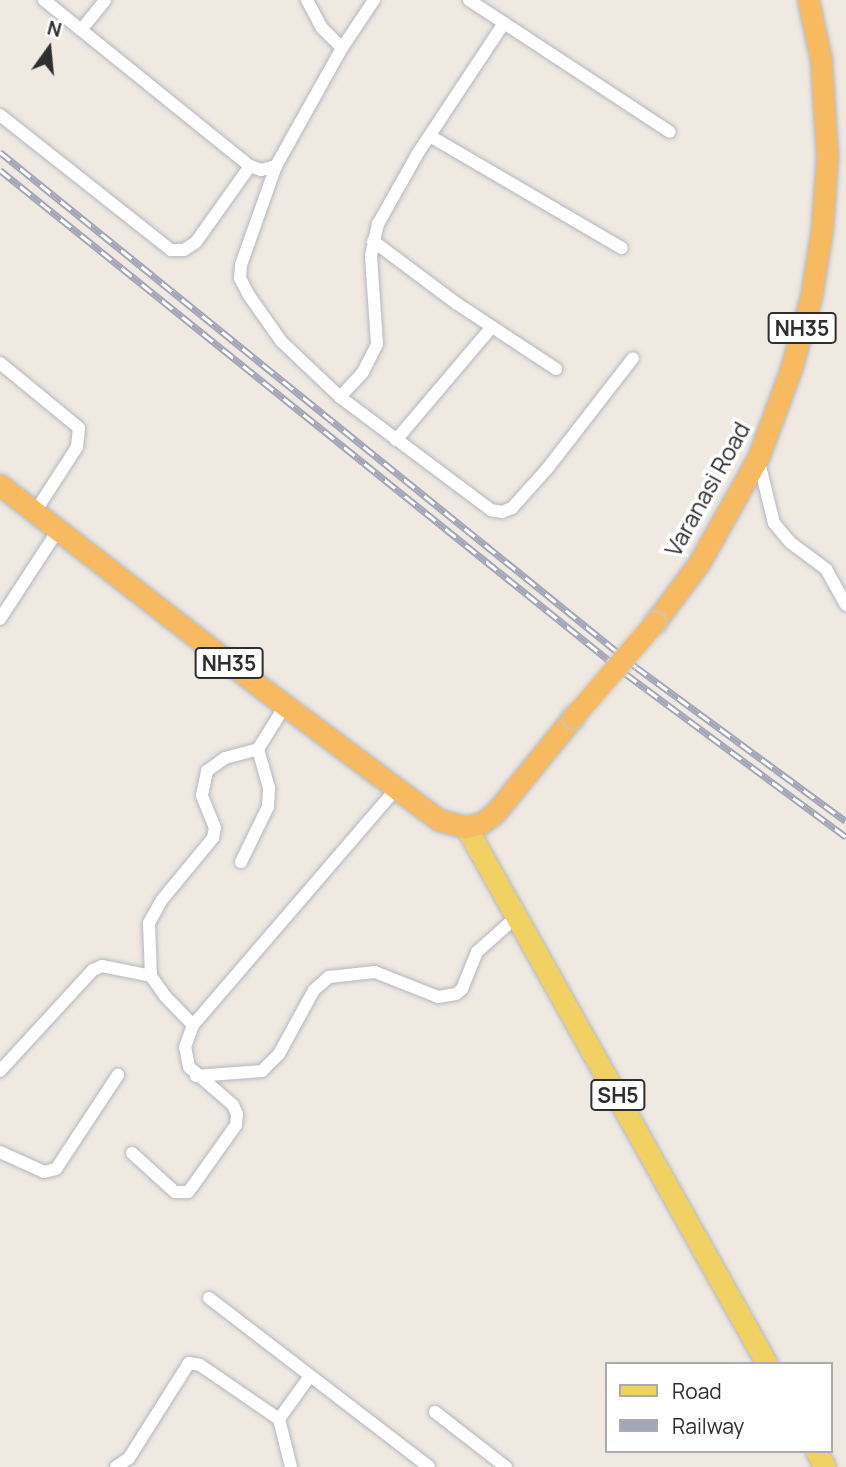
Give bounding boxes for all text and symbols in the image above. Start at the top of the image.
north arrow [14,14,84,84]
text: N [44,14,64,43]
road number: NH35 [767,310,837,346]
street label: Varanasi Road [659,417,755,561]
road number: NH35 [194,646,264,680]
road number: SH5 [590,1078,646,1112]
legend [604,1362,832,1453]
text: Road [672,1377,722,1405]
text: Railway [672,1412,744,1440]

